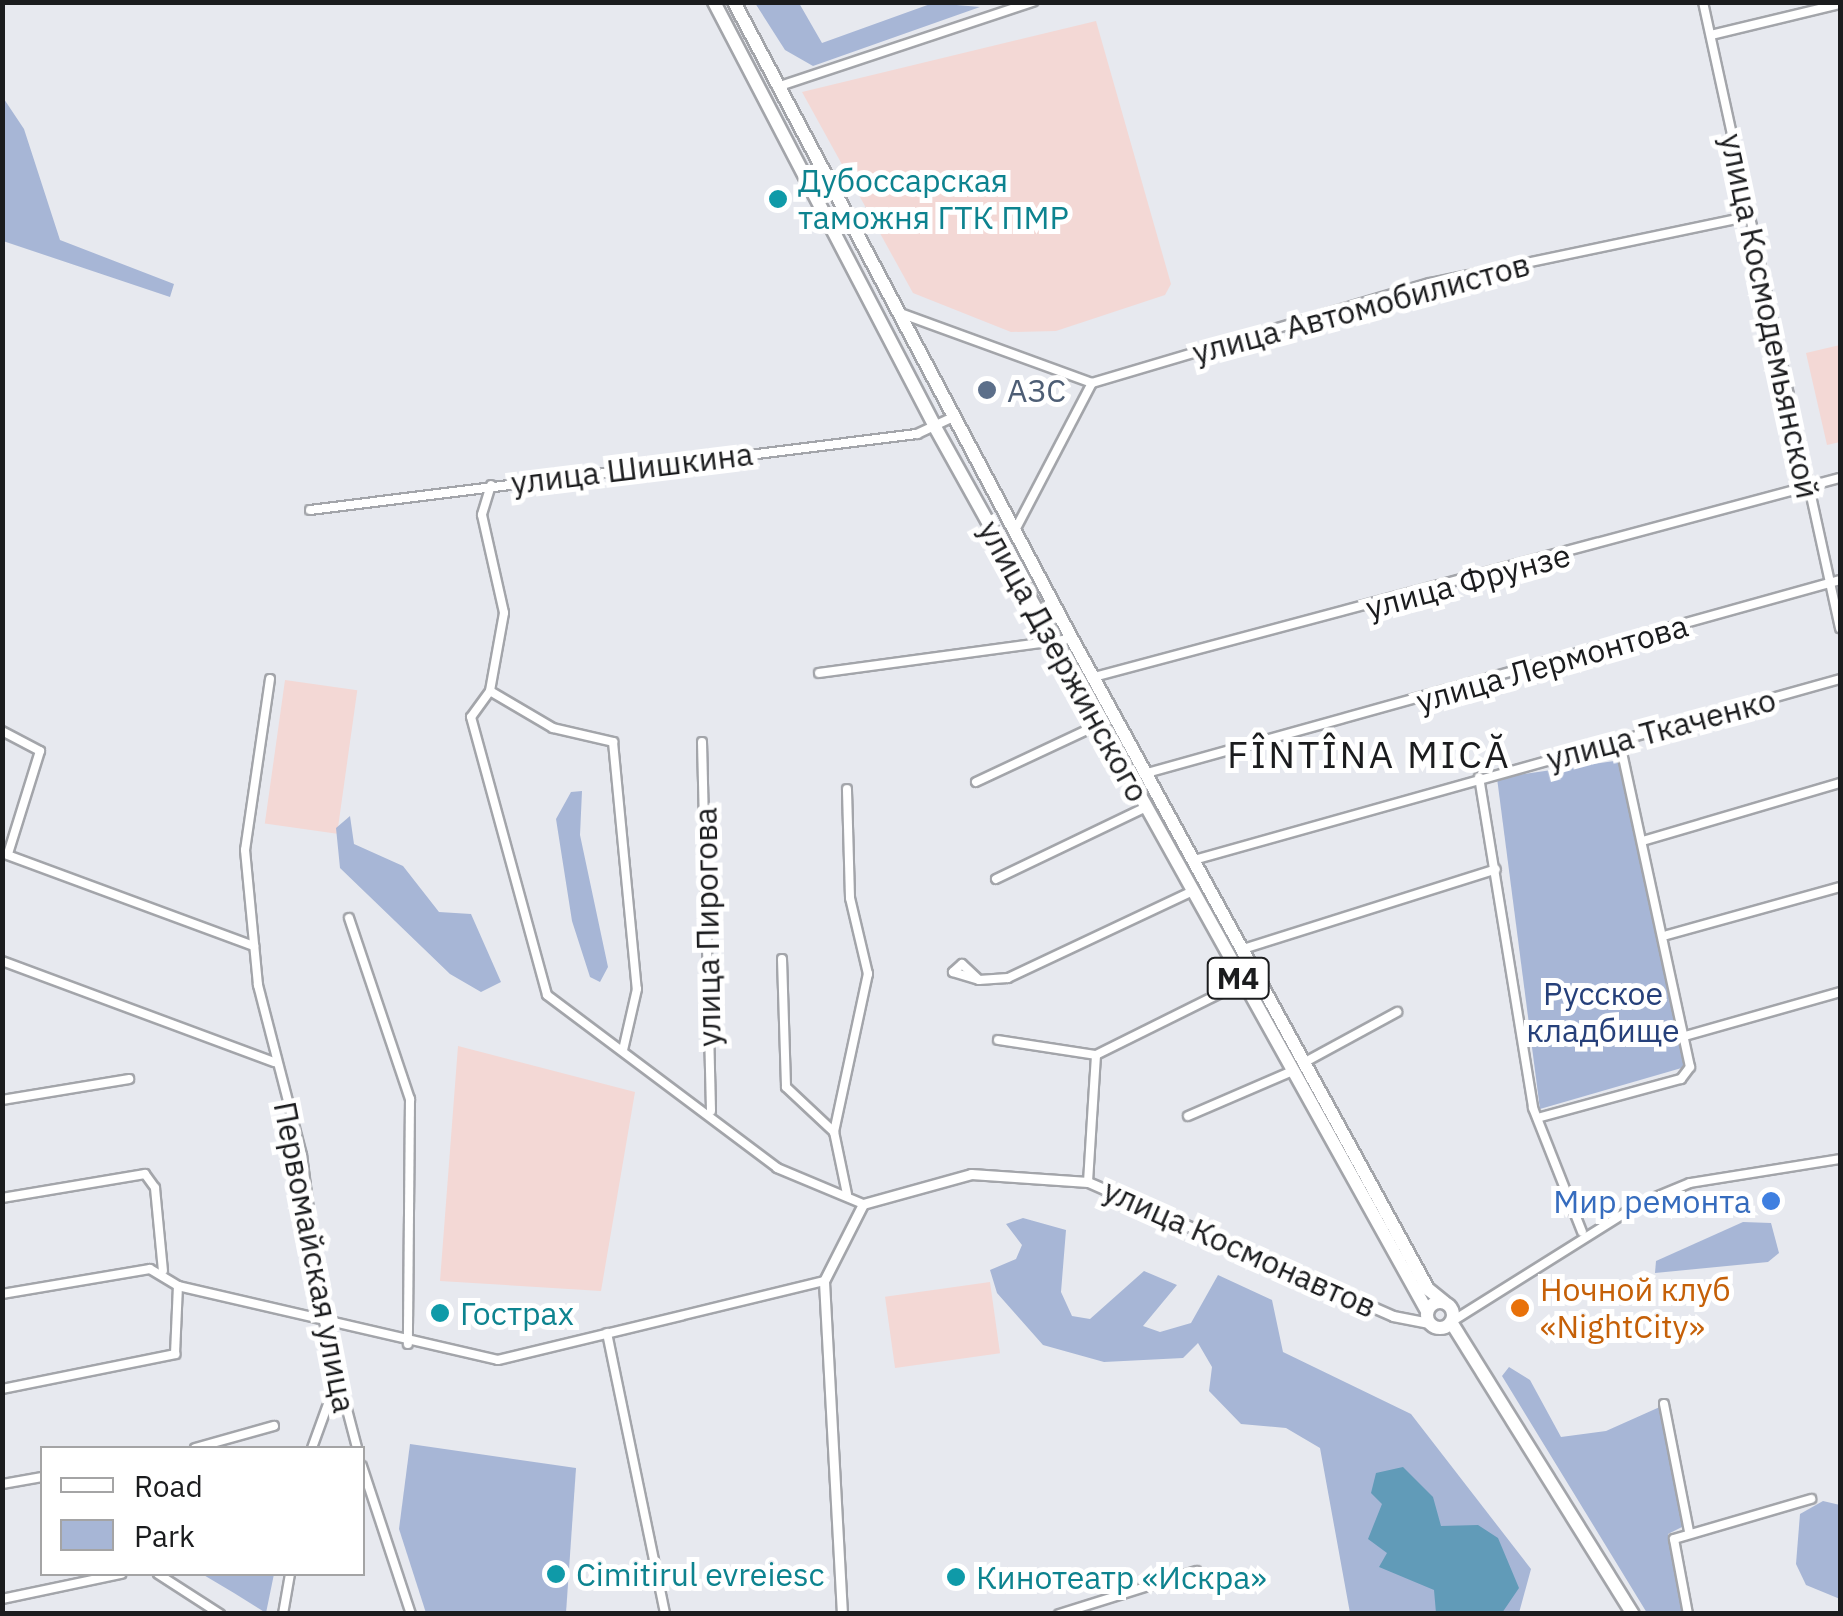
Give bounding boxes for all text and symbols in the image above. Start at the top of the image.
street label: улица Космодемьянской [1713,130,1827,502]
place label: Дубоссарская таможня ГТК ПМР [798,162,1069,237]
marker: Дубоссарская таможня ГТК ПМР [767,188,789,210]
street label: улица Автомобилистов [1188,244,1534,372]
place label: АЗС [1007,371,1066,409]
marker: АЗС [976,379,998,401]
street label: улица Шишкина [509,434,755,502]
street label: улица Дзержинского [971,514,1157,808]
street label: улица Фрунзе [1362,535,1574,627]
street label: улица Лермонтова [1412,606,1692,720]
street label: улица Ткаченко [1542,680,1780,778]
district label: FÎNTÎNA MICĂ [1227,731,1511,777]
street label: улица Пирогова [686,807,728,1047]
road number: M4 [1206,953,1270,1003]
park label: Русское кладбище [1526,975,1680,1050]
street label: Первомайская улица [266,1098,364,1416]
street label: улица Космонавтов [1098,1171,1382,1325]
place label: Мир ремонта [1553,1182,1751,1220]
marker: Мир ремонта [1760,1190,1782,1212]
place label: Ночной клуб «NightCity» [1540,1271,1731,1346]
place label: Гострах [460,1294,574,1332]
marker: Ночной клуб «NightCity» [1509,1297,1531,1319]
marker: Гострах [429,1302,451,1324]
legend [40,1446,365,1576]
text: Road [134,1466,203,1505]
text: Park [134,1516,195,1555]
place label: Cimitirul evreiesc [576,1555,825,1593]
place label: Кинотеатр «Искра» [976,1558,1267,1596]
marker: Cimitirul evreiesc [545,1563,567,1585]
marker: Кинотеатр «Искра» [945,1566,967,1588]

